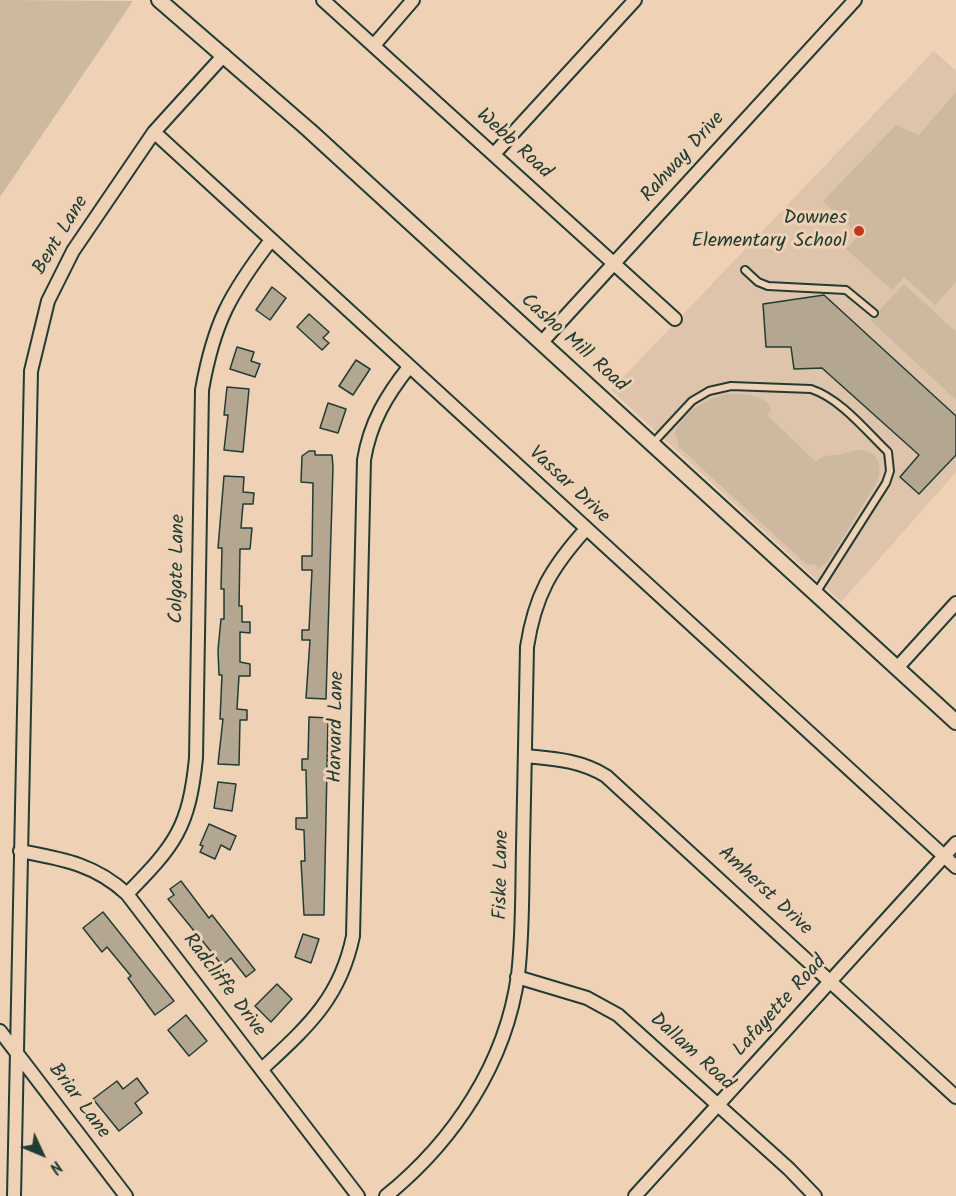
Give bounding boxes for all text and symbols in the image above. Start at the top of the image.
street label: Webb Road [470,105,556,185]
street label: Rahway Drive [637,108,731,208]
street label: Bent Lane [29,192,95,280]
place label: Downes Elementary School [691,208,847,255]
marker: Downes Elementary School [852,224,866,238]
street label: Casho Mill Road [514,290,632,398]
street label: Vassar Drive [522,442,614,530]
street label: Colgate Lane [166,514,192,624]
street label: Harvard Lane [325,671,351,783]
street label: Fiske Lane [490,830,516,920]
street label: Amherst Drive [712,842,816,942]
street label: Radcliffe Drive [176,930,270,1042]
street label: Lafayette Road [729,951,833,1063]
street label: Dallam Road [644,1009,738,1097]
street label: Briar Lane [42,1060,114,1144]
north arrow [12,1124,72,1184]
text: N [43,1155,68,1179]

